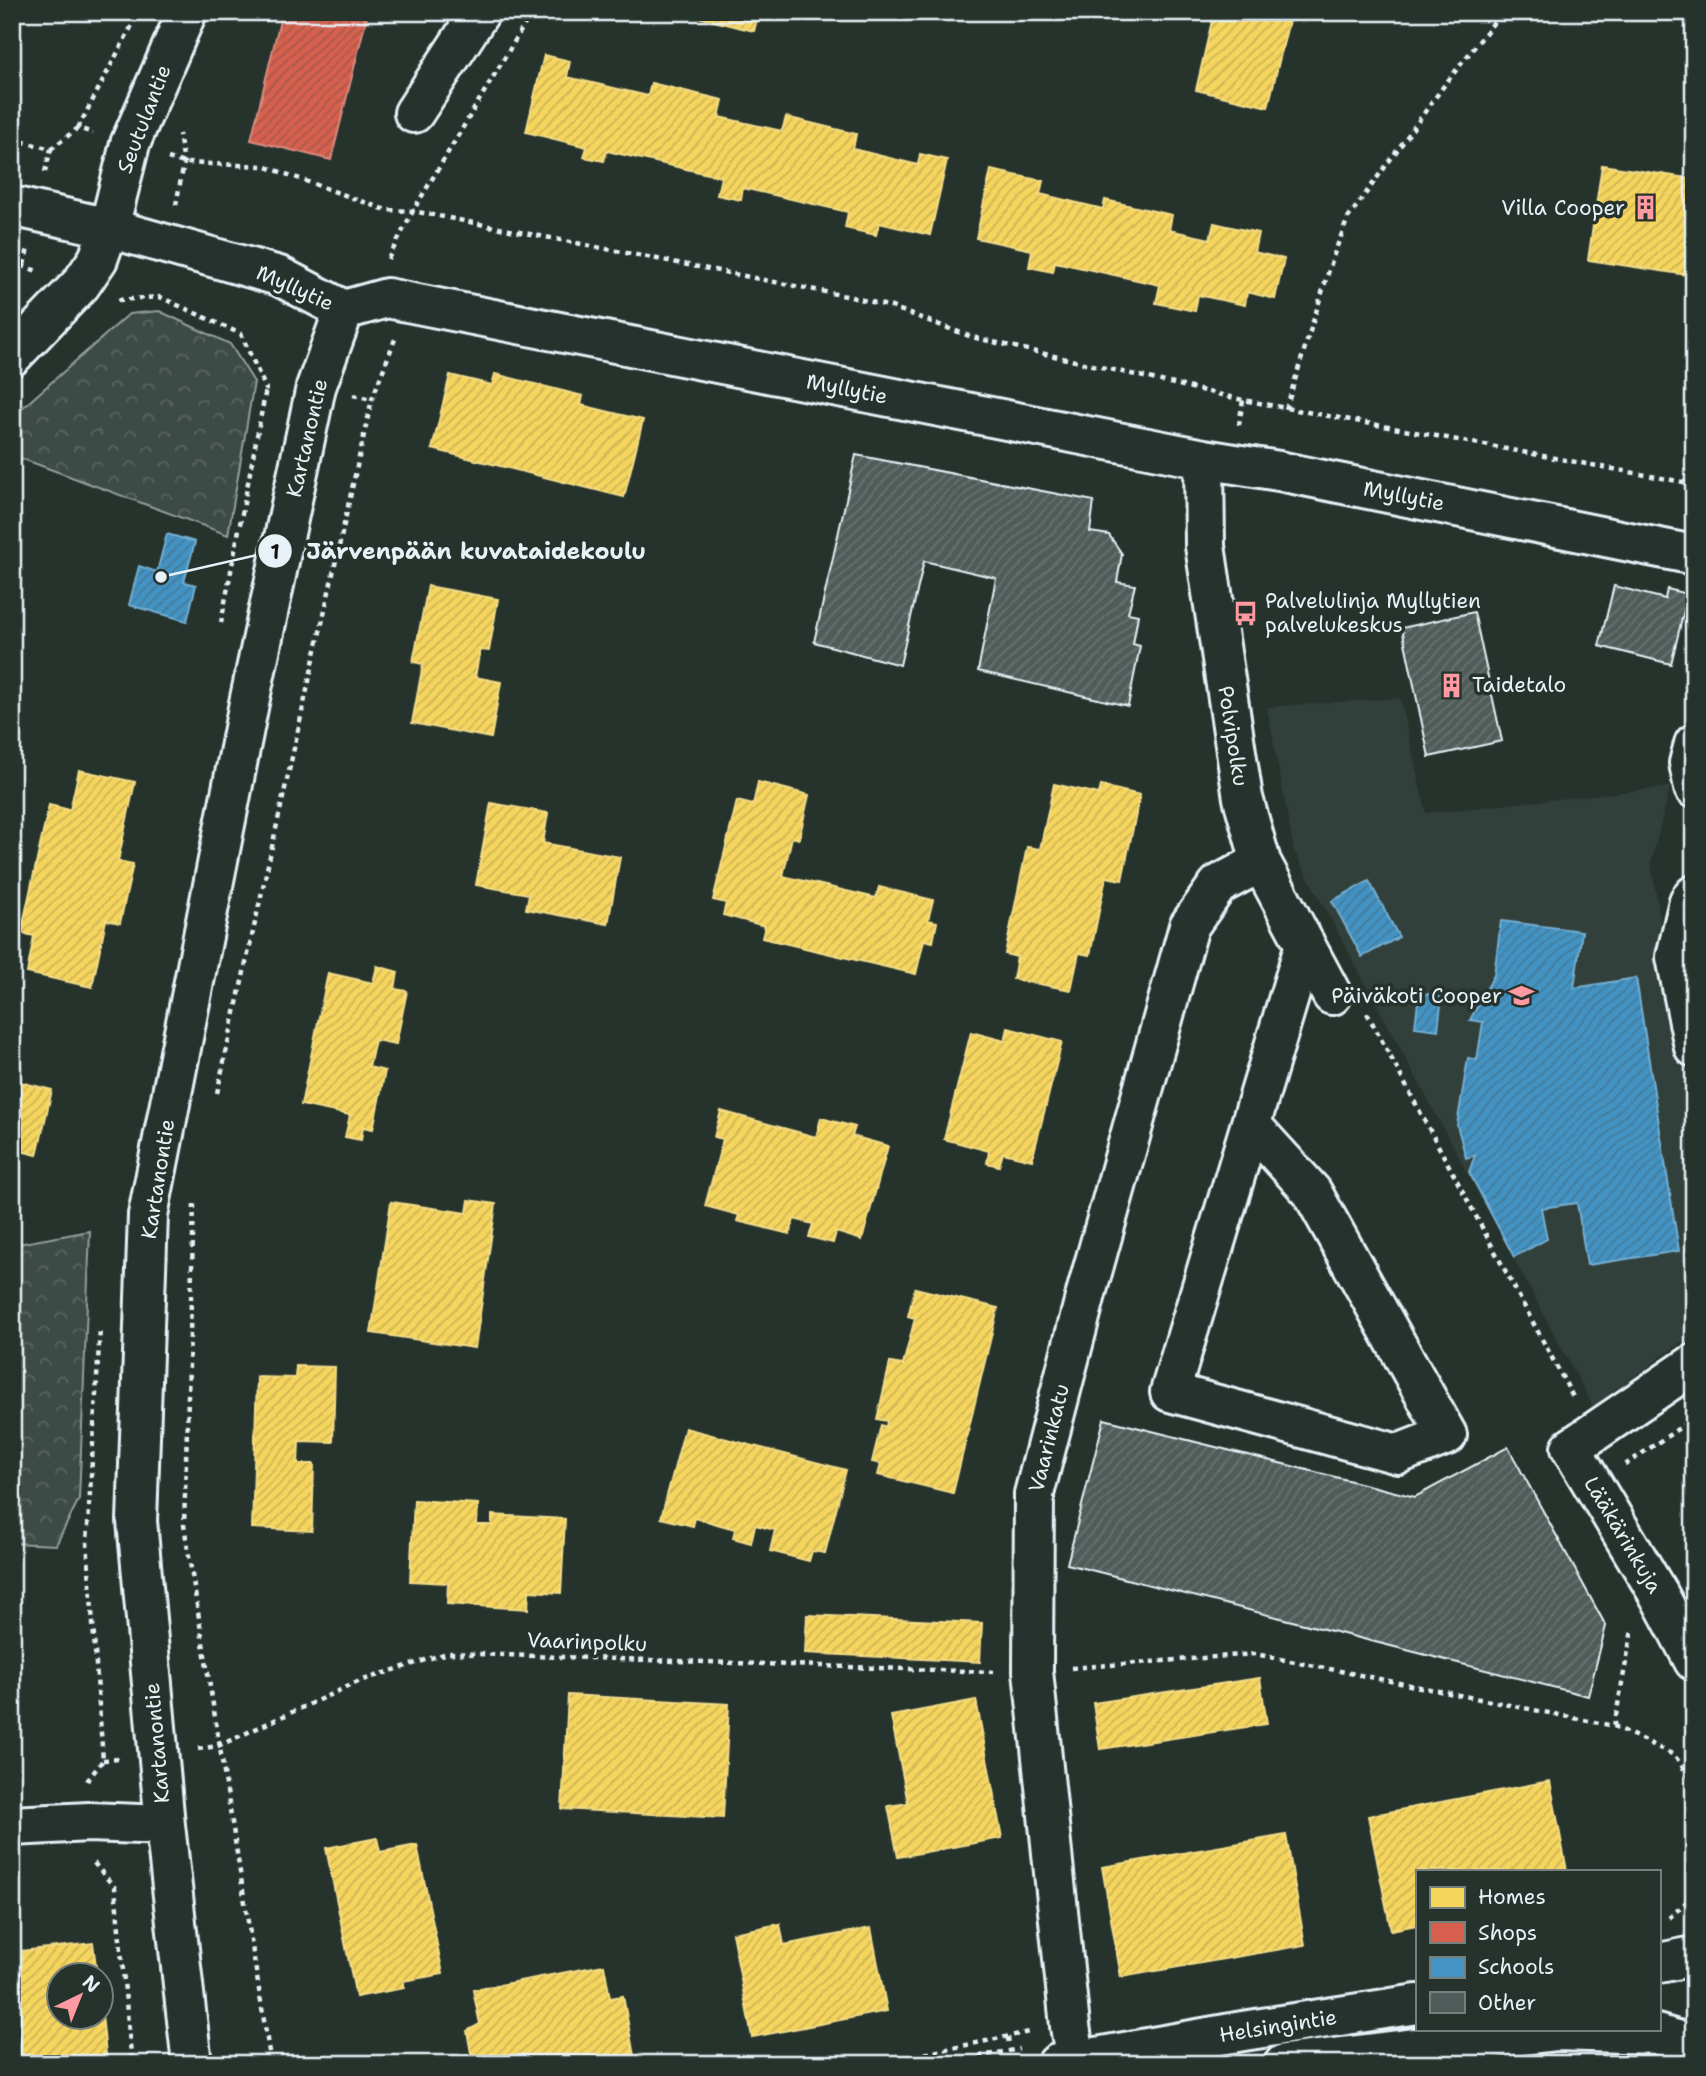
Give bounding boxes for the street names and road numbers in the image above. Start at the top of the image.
street label: Seutulantie [110,61,178,177]
street label: Myllytie [252,259,338,317]
street label: Myllytie [804,367,890,411]
street label: Kartanontie [280,376,334,500]
street label: Myllytie [1361,474,1447,518]
street label: Polvipolku [1211,684,1255,788]
street label: Kartanontie [135,1117,181,1241]
street label: Vaarinkatu [1022,1381,1076,1495]
street label: Lääkärinkuja [1577,1472,1669,1598]
street label: Vaarinpolku [526,1626,648,1658]
street label: Kartanontie [138,1681,176,1805]
street label: Helsingintie [1217,2003,1339,2049]

